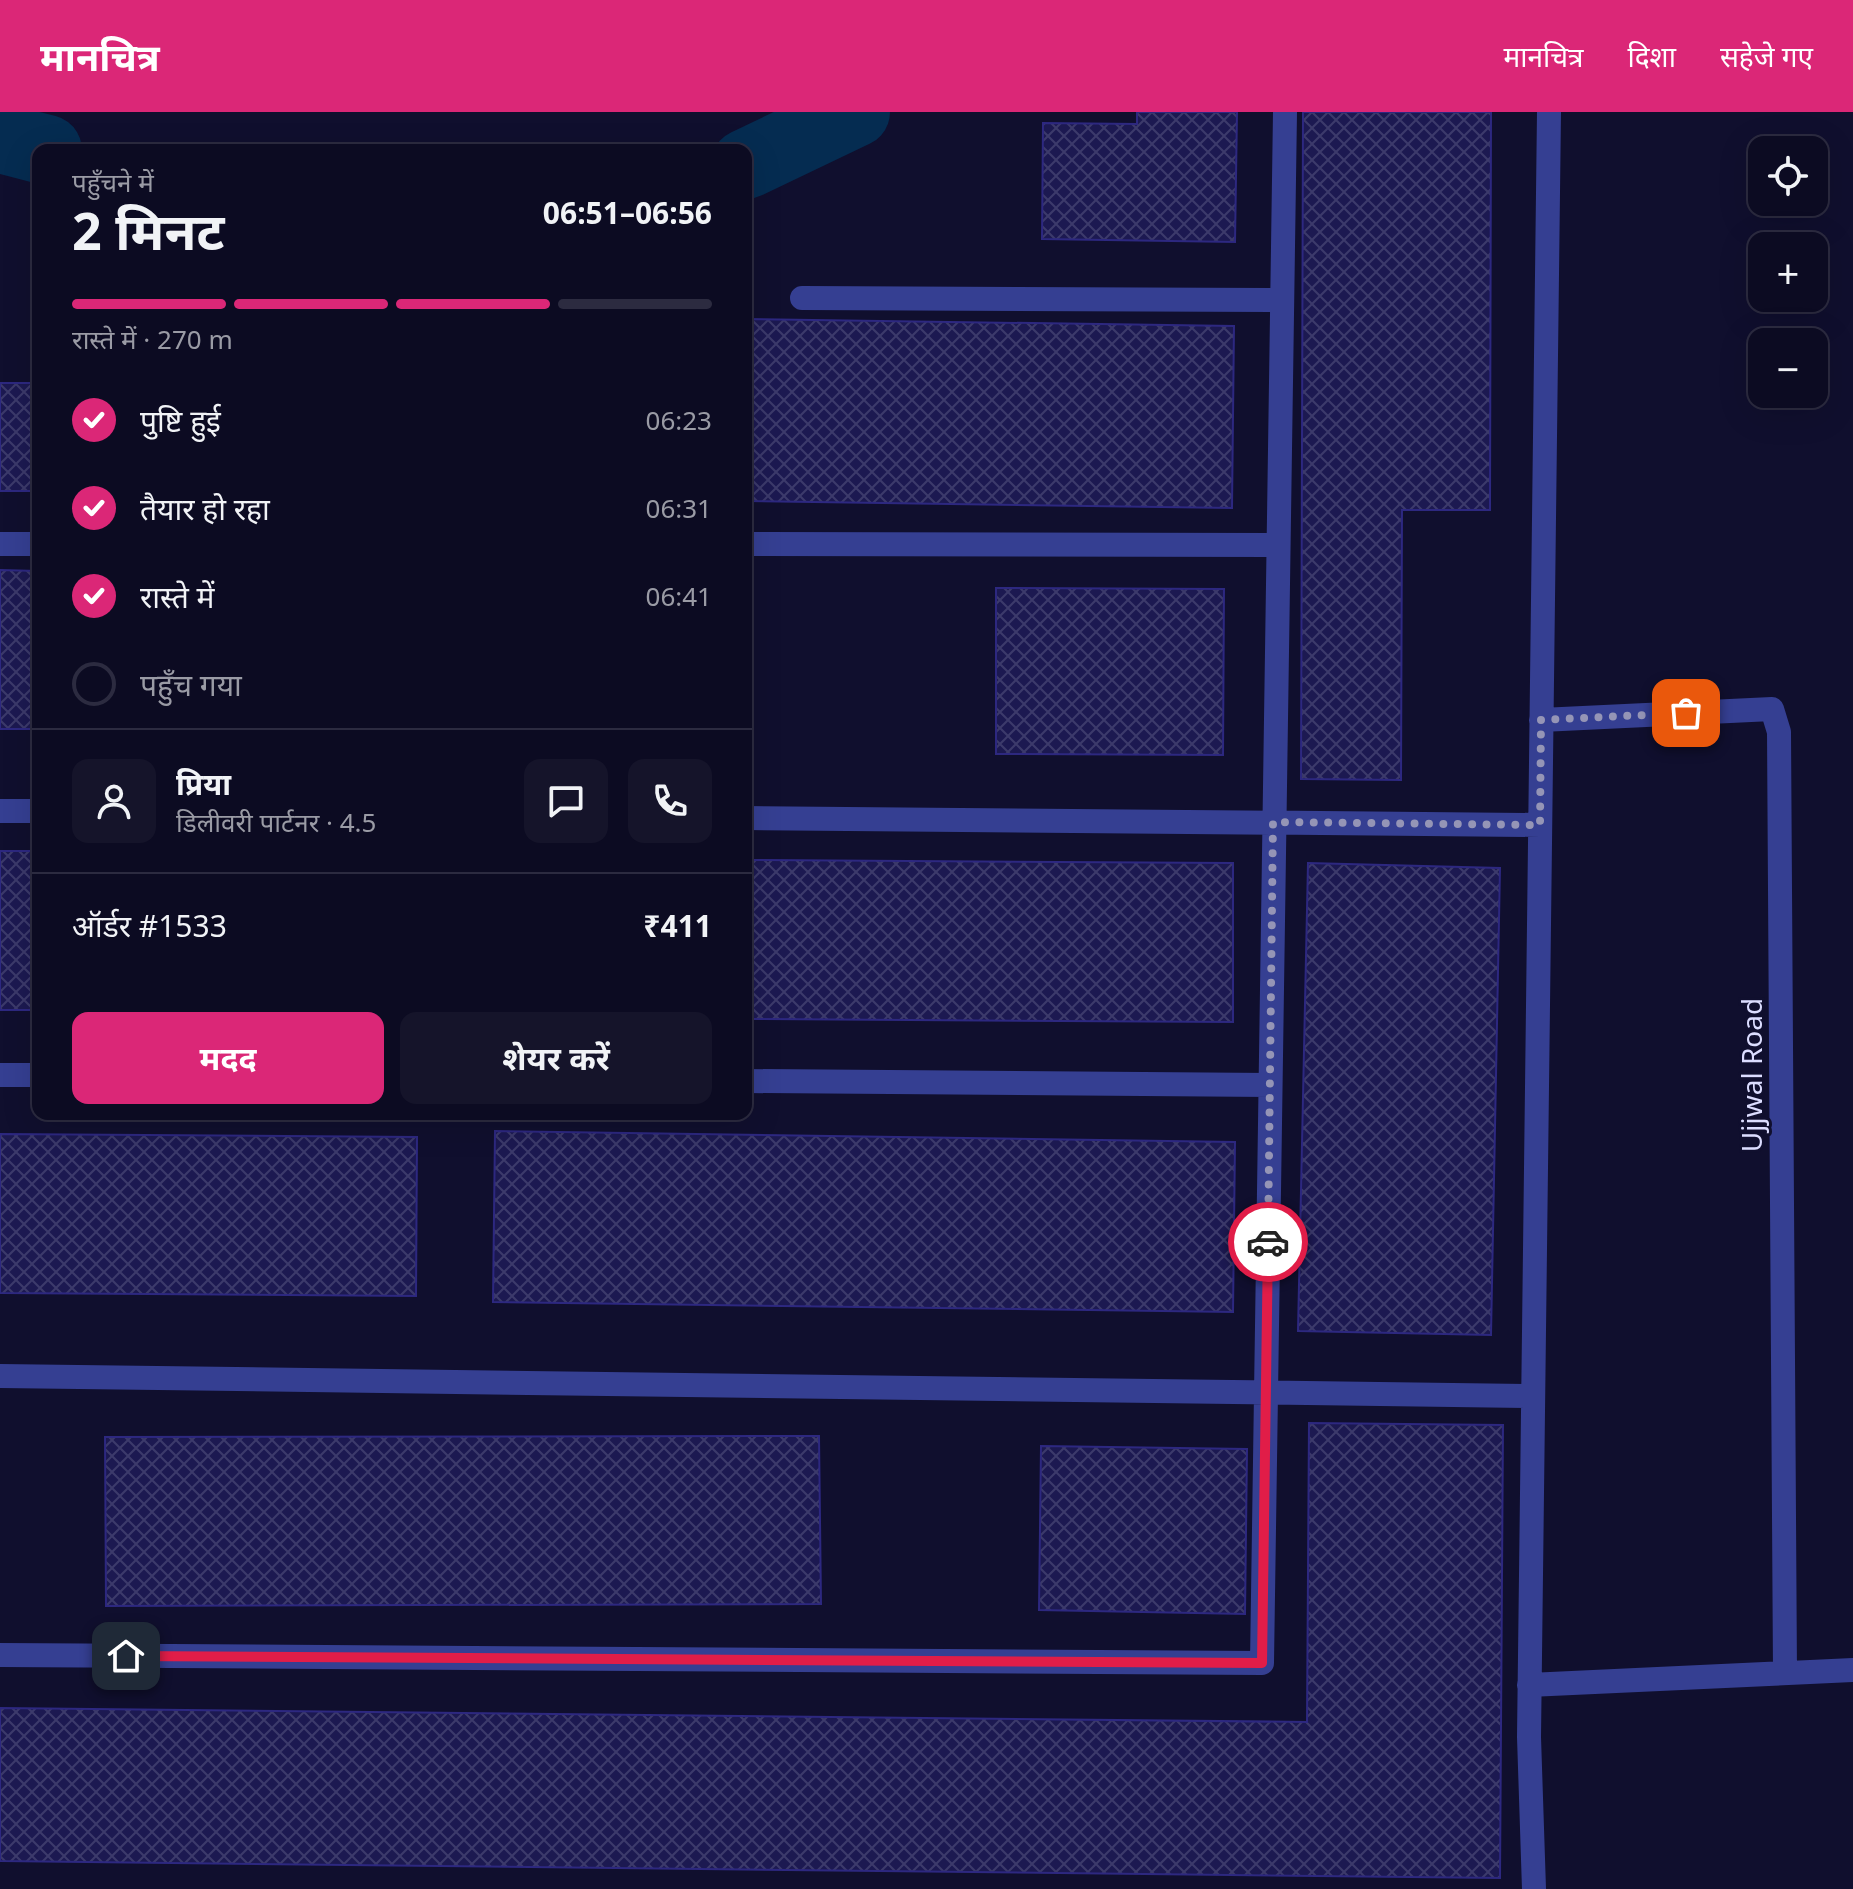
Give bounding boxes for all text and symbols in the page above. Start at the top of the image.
text: मानचित्र [40,30,160,82]
text: मानचित्र [1503,37,1583,75]
text: दिशा [1627,37,1676,75]
text: सहेजे गए [1720,37,1813,75]
map controls [1748,136,1828,408]
button: locate [1748,136,1828,216]
text: पहुँचने में [72,164,154,200]
text: 06:51–06:56 [543,192,712,233]
text: 2 मिनट [72,194,224,265]
button: + [1748,232,1828,312]
text: रास्ते में · 270 m [72,321,233,357]
button: − [1748,328,1828,408]
icon: check [72,398,116,442]
text: पुष्टि हुई [140,400,221,441]
text: 06:23 [646,402,712,438]
icon: check [72,486,116,530]
text: तैयार हो रहा [140,488,270,529]
text: 06:31 [646,490,712,526]
icon: check [72,574,116,618]
text: रास्ते में [140,576,215,617]
text: 06:41 [646,578,712,614]
text: पहुँच गया [140,664,242,705]
pin [1652,679,1720,747]
icon: bag [1664,691,1708,735]
button: person [72,759,156,843]
button: chat [524,759,608,843]
button: phone [628,759,712,843]
text: प्रिया [176,763,231,804]
text: डिलीवरी पार्टनर · 4.5 [176,804,376,840]
text: ऑर्डर #1533 [72,905,227,946]
text: ₹411 [643,905,712,946]
street label: Ujjwal Road [1732,998,1770,1152]
button: मदद [72,1012,384,1104]
button: शेयर करें [400,1012,712,1104]
courier [1228,1202,1308,1282]
icon: car [1246,1220,1290,1264]
pin [92,1622,160,1690]
icon: home [104,1634,148,1678]

